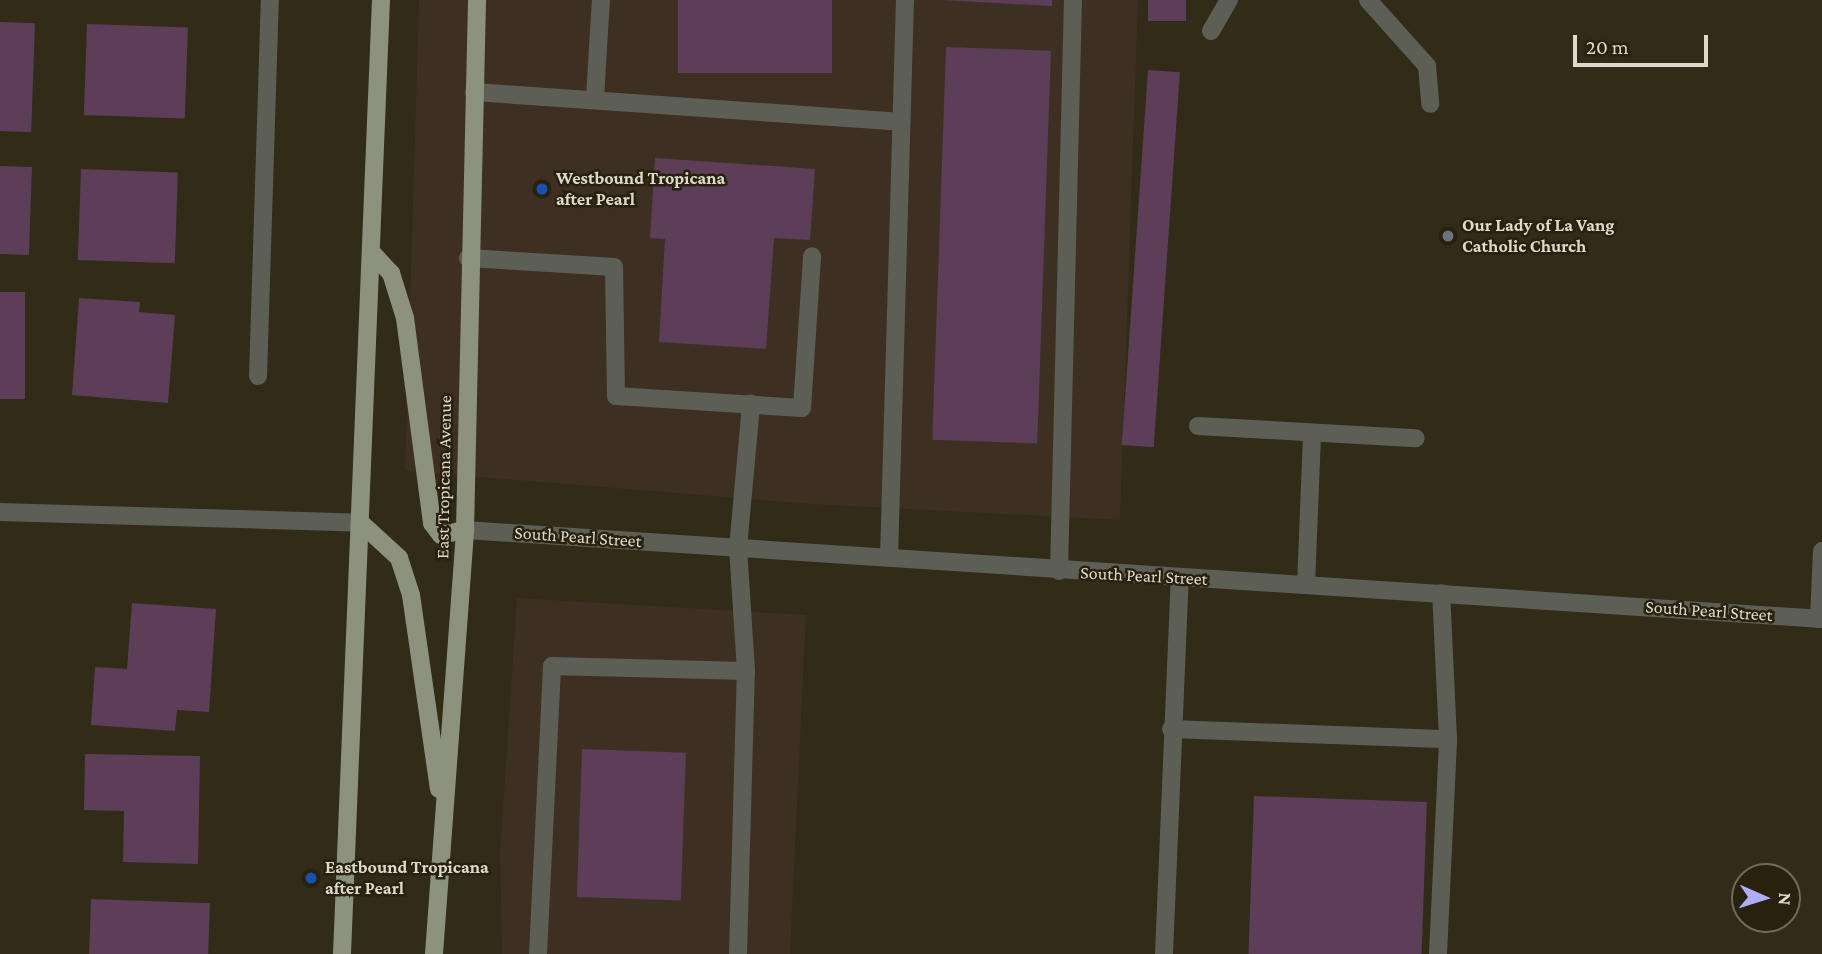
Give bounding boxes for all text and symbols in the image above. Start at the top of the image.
scale bar [1577,21,1712,65]
text: 20 m [1586,35,1629,59]
place label: Westbound Tropicana after Pearl [556,168,725,210]
marker: Westbound Tropicana after Pearl [534,181,550,197]
place label: Our Lady of La Vang Catholic Church [1462,215,1614,258]
marker: Our Lady of La Vang Catholic Church [1440,228,1456,244]
street label: East Tropicana Avenue [432,395,456,559]
street label: South Pearl Street [514,522,642,552]
street label: South Pearl Street [1080,562,1208,590]
street label: South Pearl Street [1645,596,1773,626]
place label: Eastbound Tropicana after Pearl [325,857,489,900]
north arrow [1731,863,1801,933]
marker: Eastbound Tropicana after Pearl [303,870,319,886]
text: N [1775,892,1796,906]

